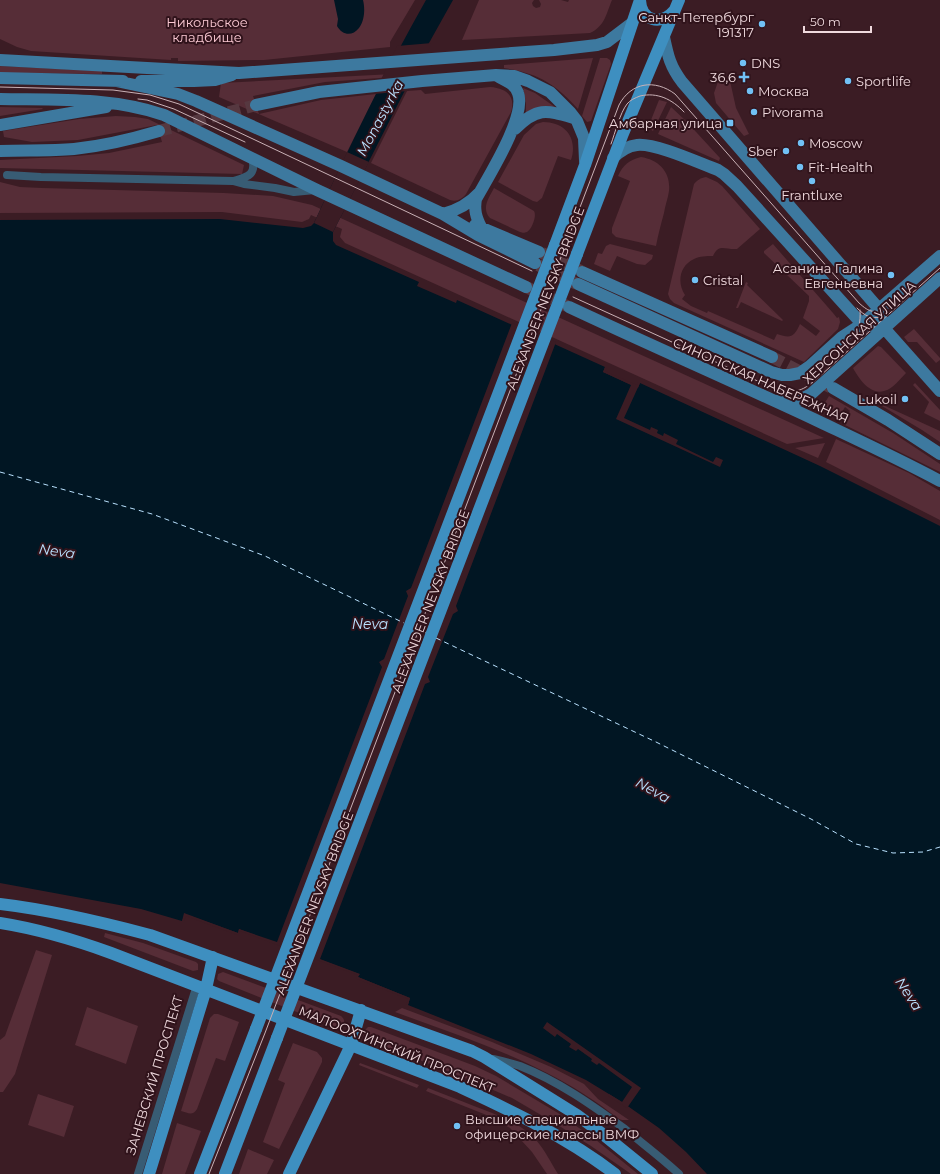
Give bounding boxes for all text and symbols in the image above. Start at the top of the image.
scale bar [804,8,871,34]
place label: Санкт-Петербург 191317 [638,9,755,40]
park label: Никольское кладбище [166,14,248,45]
text: 50 m [810,14,841,29]
marker: Санкт-Петербург 191317 [757,19,767,29]
place label: DNS [751,55,780,71]
marker: DNS [738,58,748,68]
place label: 36,6 [710,69,736,85]
marker: 36,6 [739,72,749,82]
place label: Sportlife [856,73,911,89]
marker: Sportlife [843,76,853,86]
water label: Monastyrka [352,77,408,159]
place label: Москва [758,83,809,99]
marker: Москва [745,86,755,96]
place label: Pivorama [762,104,824,120]
marker: Pivorama [749,107,759,117]
place label: Амбарная улица [609,115,722,131]
marker: Амбарная улица [725,118,735,128]
place label: Moscow [809,135,863,151]
marker: Moscow [796,138,806,148]
place label: Sber [748,143,778,159]
marker: Sber [781,146,791,156]
place label: Fit-Health [808,159,873,175]
marker: Fit-Health [795,162,805,172]
marker: Frantluxe [807,176,817,186]
place label: Frantluxe [781,187,843,203]
street label: ALEXANDER NEVSKY BRIDGE [503,204,587,392]
place label: Асанина Галина Евгеньевна [773,260,883,291]
marker: Асанина Галина Евгеньевна [886,270,896,280]
place label: Cristal [703,272,743,288]
marker: Cristal [690,275,700,285]
street label: ХЕРСОНСКАЯ УЛИЦА [799,277,919,387]
street label: СИНОПСКАЯ НАБЕРЕЖНАЯ [671,334,851,426]
place label: Lukoil [858,391,897,407]
marker: Lukoil [900,394,910,404]
street label: ALEXANDER NEVSKY BRIDGE [388,507,472,695]
water label: Neva [38,540,76,562]
water label: Neva [352,615,388,633]
water label: Neva [633,773,673,807]
street label: ALEXANDER NEVSKY BRIDGE [272,809,356,997]
water label: Neva [891,974,927,1014]
street label: ЗАНЕВСКИЙ ПРОСПЕКТ [122,993,186,1157]
street label: МАЛООХТИНСКИЙ ПРОСПЕКТ [297,1002,498,1096]
place label: Высшие специальные офицерские классы ВМФ [465,1111,639,1142]
marker: Высшие специальные офицерские классы ВМФ [452,1121,462,1131]

